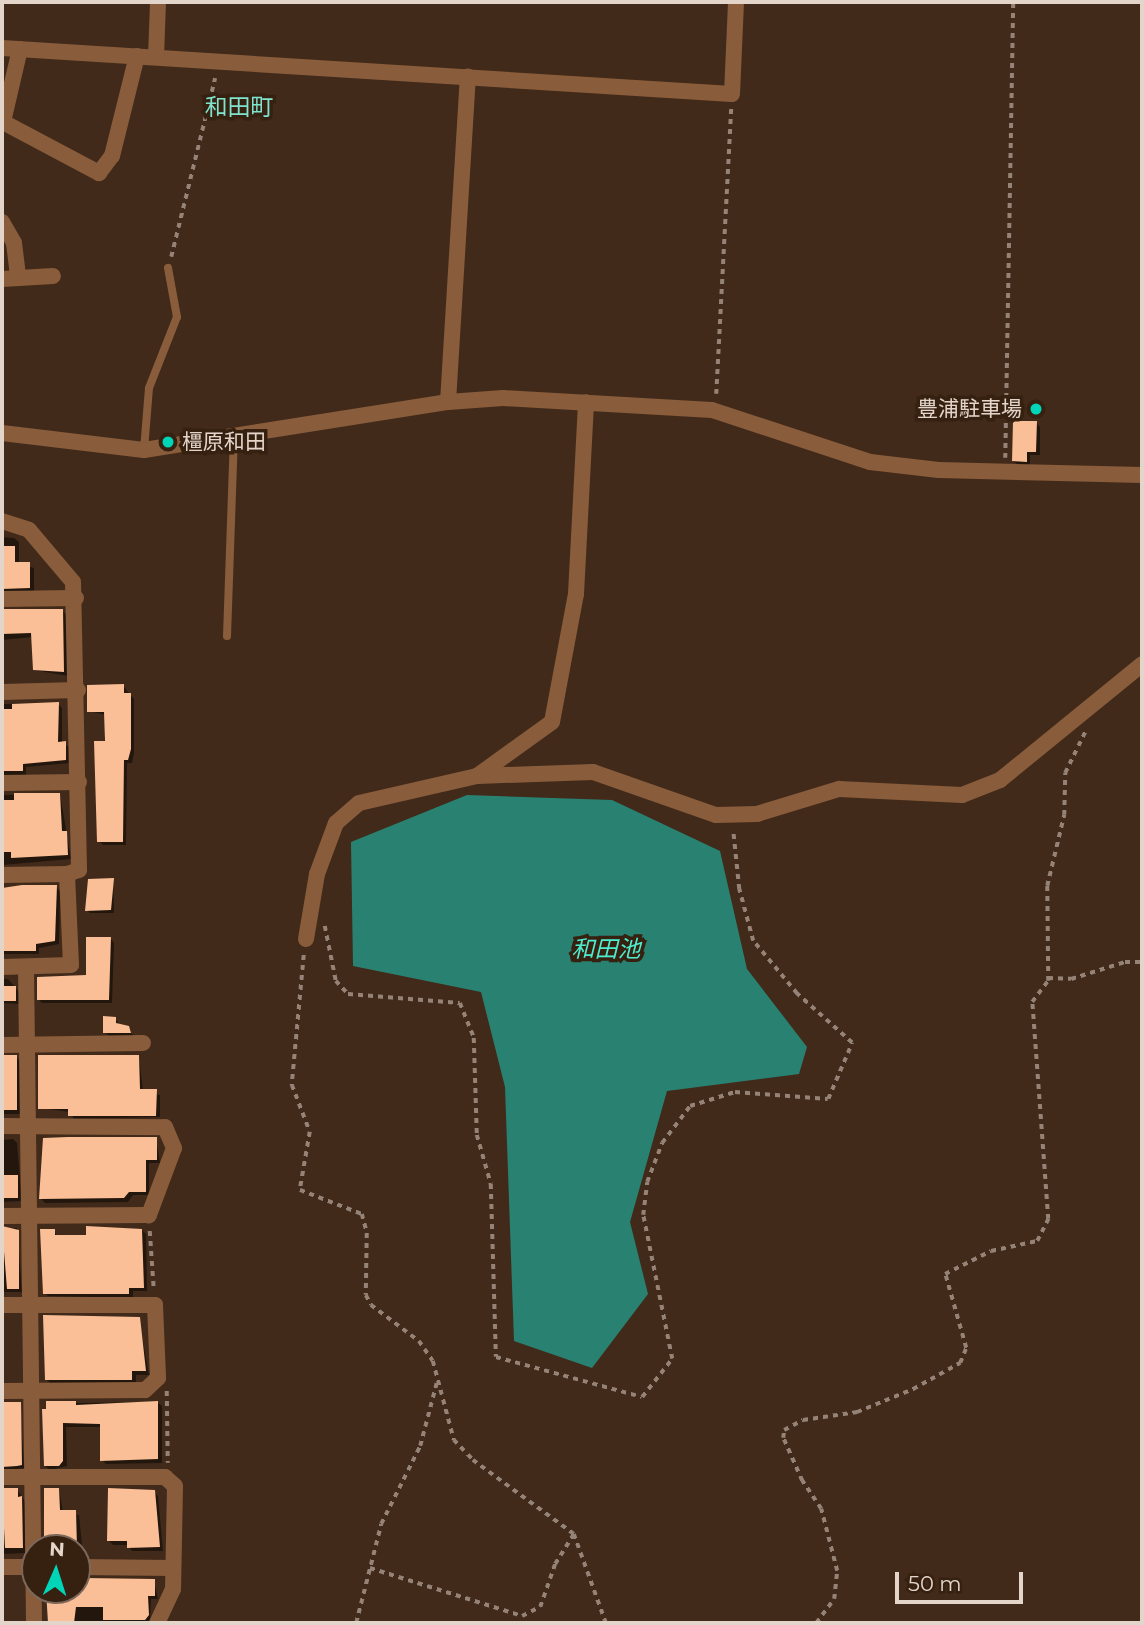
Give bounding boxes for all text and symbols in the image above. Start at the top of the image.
district label: 和田町 [205,93,273,121]
place label: 豊浦駐車場 [917,396,1022,422]
marker: 豊浦駐車場 [1028,401,1044,417]
place label: 橿原和田 [182,429,266,455]
marker: 橿原和田 [160,434,176,450]
water label: 和田池 [572,935,640,963]
north arrow [21,1534,91,1604]
text: N [49,1538,65,1561]
scale bar [899,1558,1027,1602]
text: 50 m [908,1571,962,1596]

